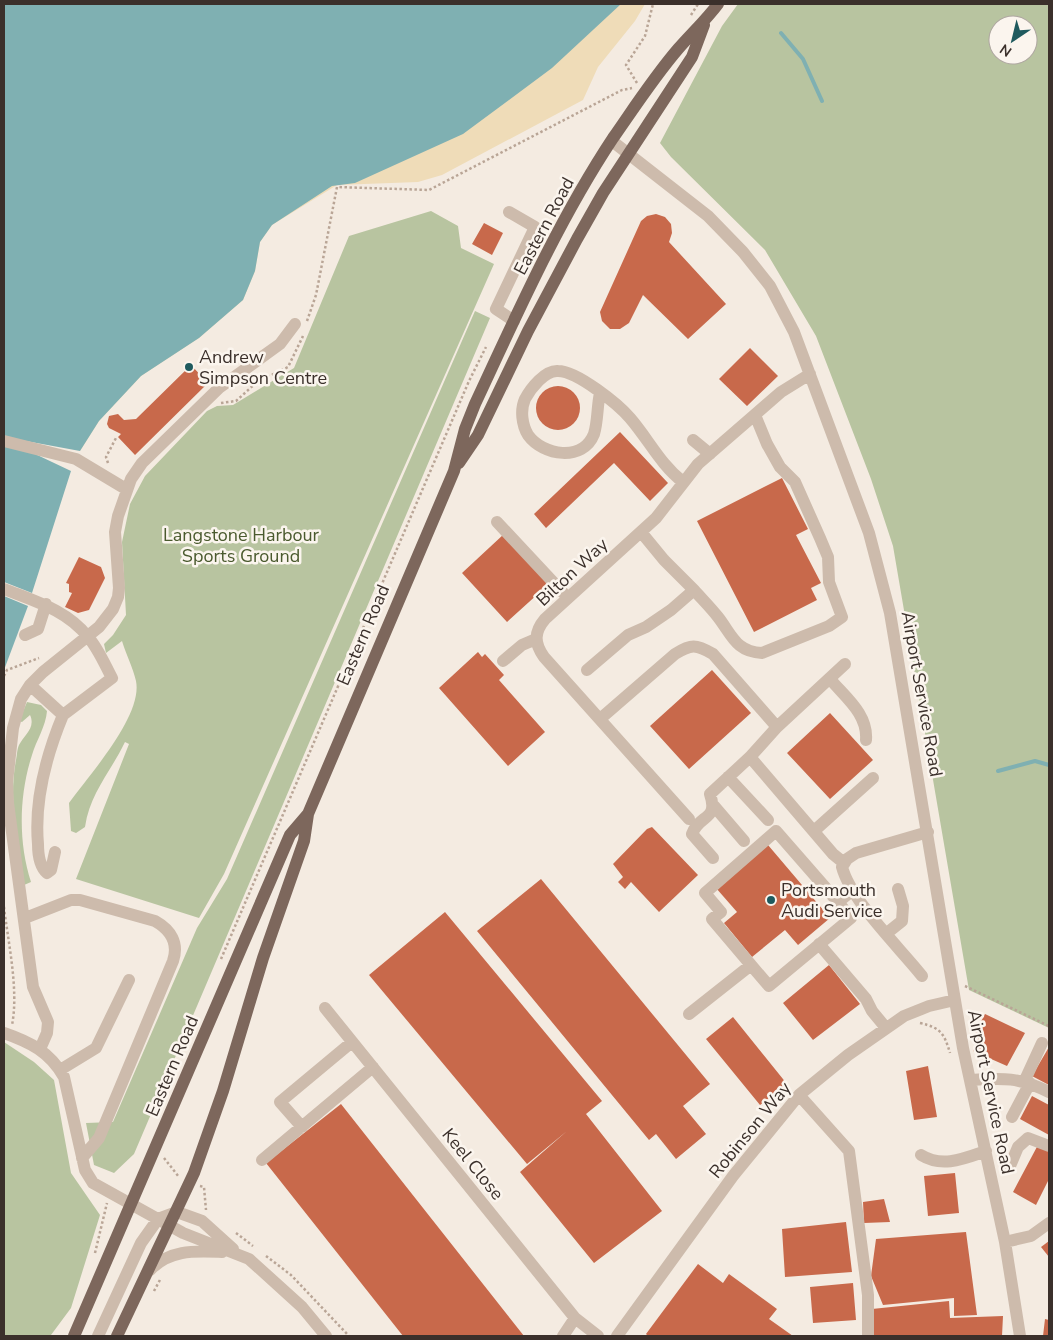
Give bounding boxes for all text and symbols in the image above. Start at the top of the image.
north arrow [988,15,1038,65]
text: N [996,39,1016,61]
street label: Eastern Road [508,173,580,279]
place label: Andrew Simpson Centre [199,345,327,390]
marker: Andrew Simpson Centre [183,361,195,373]
park label: Langstone Harbour Sports Ground [163,523,320,568]
street label: Bilton Way [531,532,614,611]
street label: Eastern Road [331,581,395,689]
street label: Airport Service Road [896,609,948,779]
place label: Portsmouth Audi Service [781,878,882,923]
marker: Portsmouth Audi Service [765,894,777,906]
street label: Airport Service Road [962,1008,1020,1176]
street label: Eastern Road [140,1012,204,1120]
street label: Robinson Way [704,1076,797,1183]
street label: Keel Close [437,1123,509,1205]

